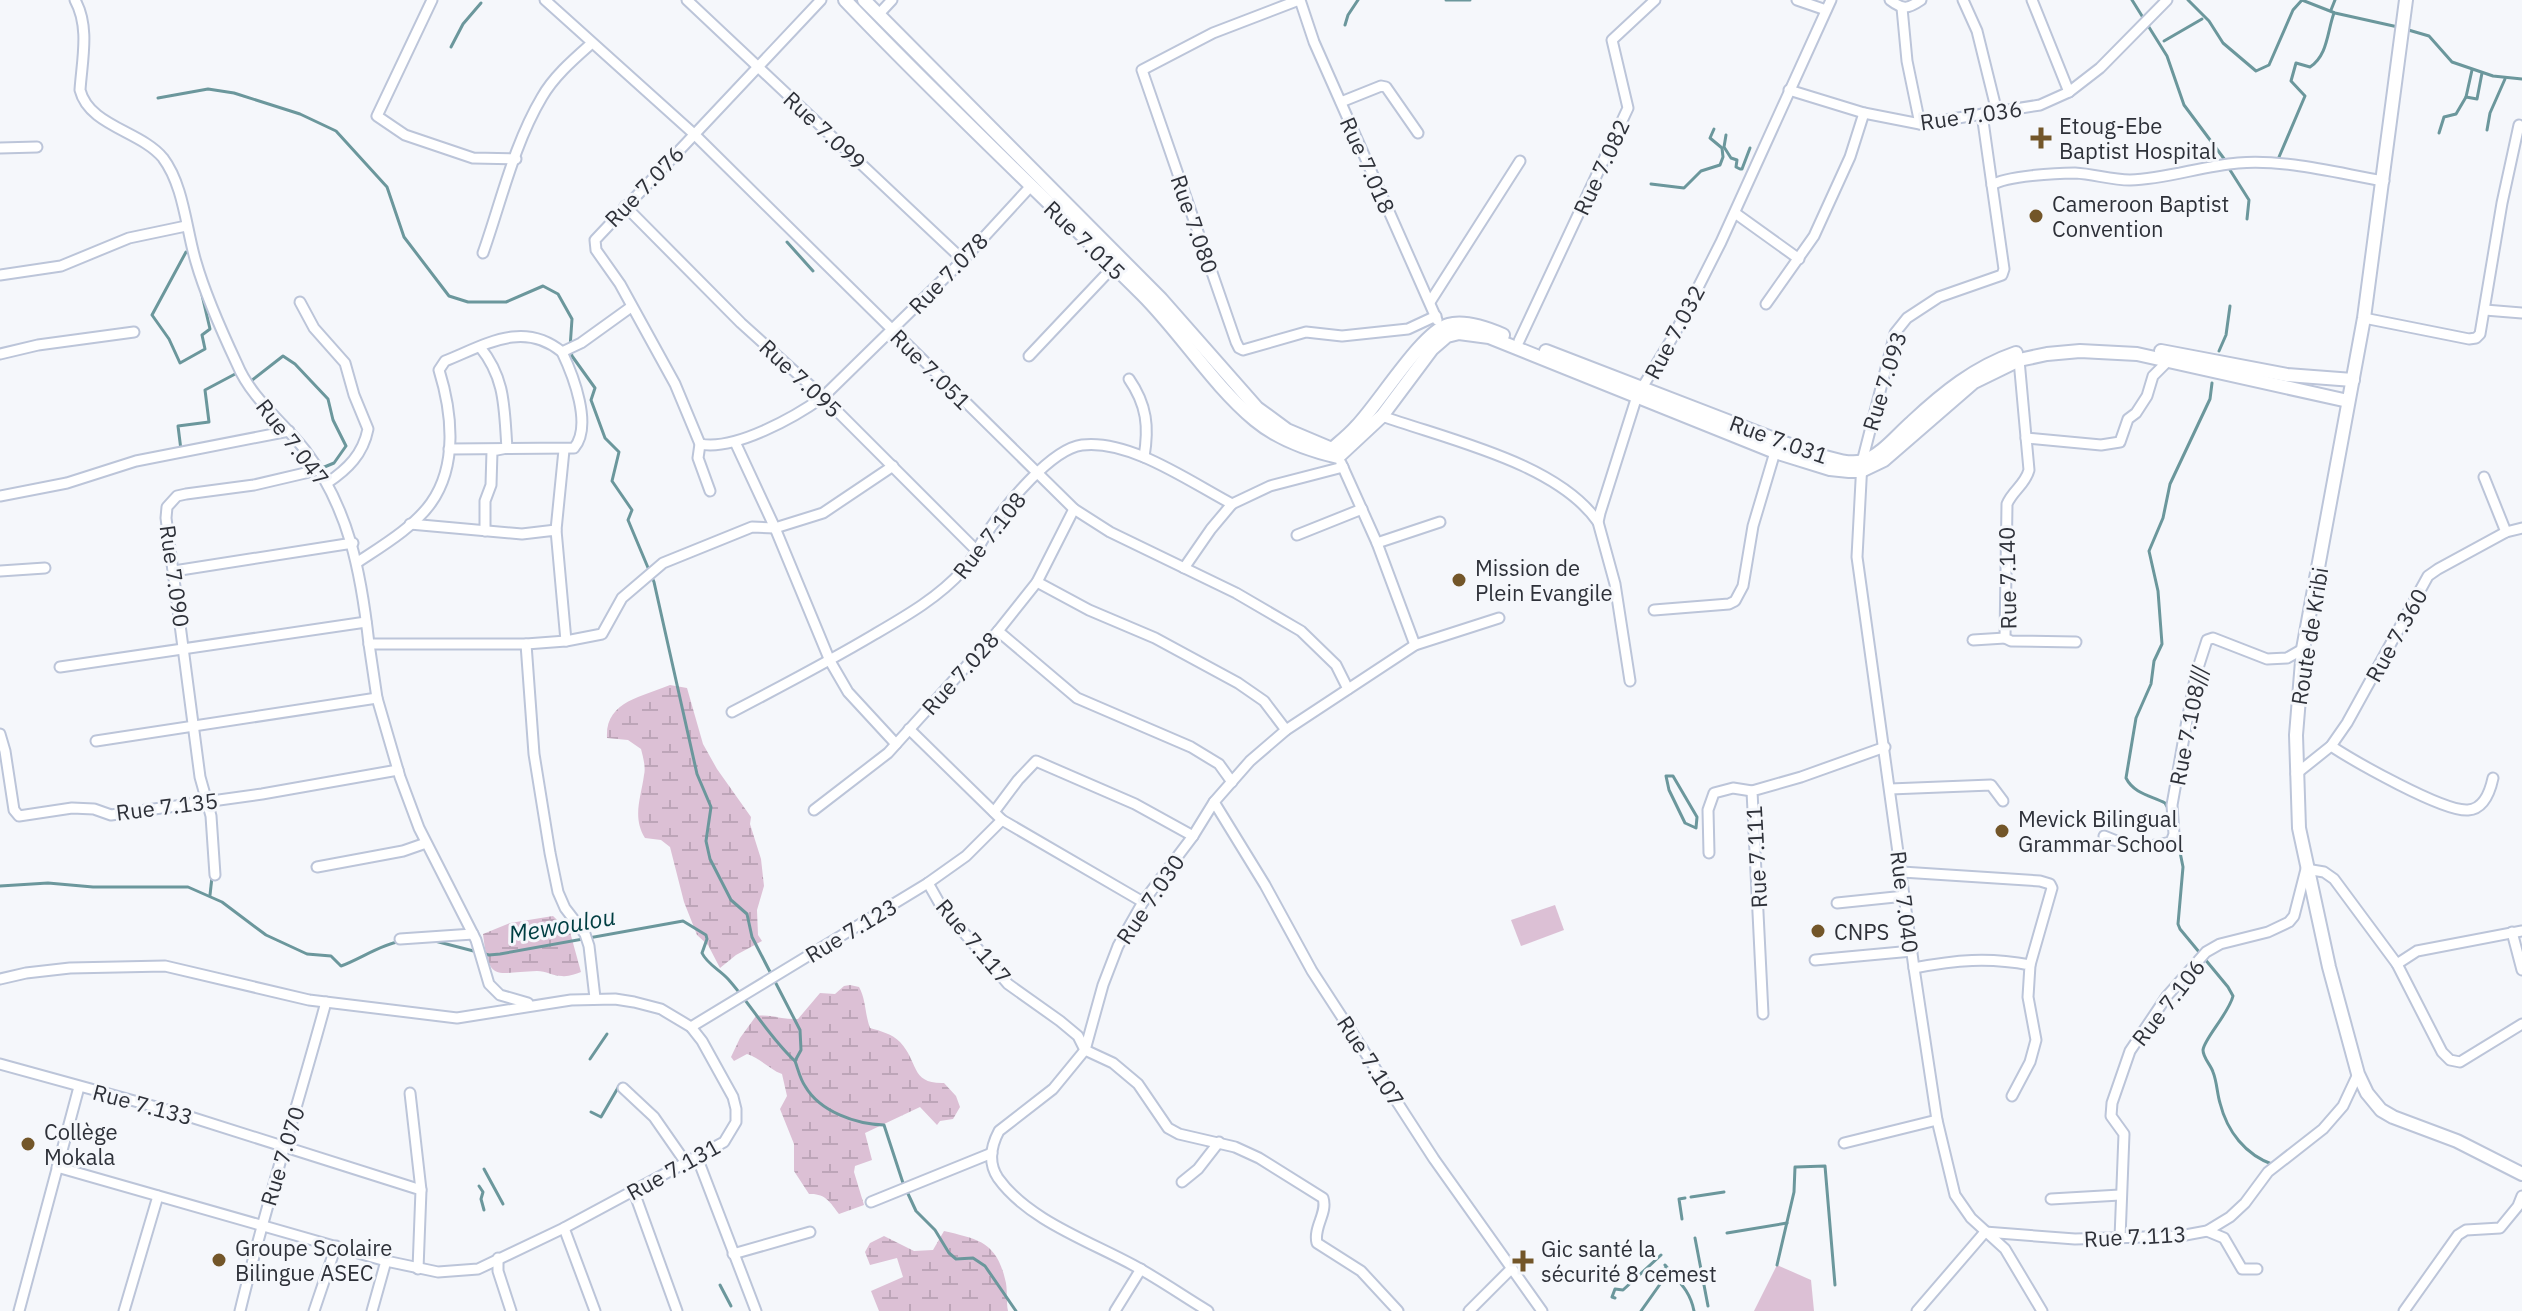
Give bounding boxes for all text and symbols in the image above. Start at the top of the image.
street label: Rue 7.099 [778,84,872,176]
street label: Rue 7.036 [1918,93,2024,137]
place label: Etoug-Ebe Baptist Hospital [2059,111,2217,165]
street label: Rue 7.018 [1334,112,1402,218]
street label: Rue 7.082 [1566,114,1636,220]
marker: Etoug-Ebe Baptist Hospital [2030,127,2052,149]
street label: Rue 7.076 [598,139,690,233]
street label: Rue 7.080 [1165,171,1225,277]
place label: Cameroon Baptist Convention [2052,189,2229,243]
street label: Rue 7.015 [1038,194,1132,286]
marker: Cameroon Baptist Convention [2027,207,2045,225]
street label: Rue 7.078 [902,226,994,320]
street label: Rue 7.032 [1637,280,1711,384]
street label: Rue 7.051 [884,322,978,416]
street label: Rue 7.093 [1855,328,1913,434]
street label: Rue 7.095 [754,332,848,424]
street label: Rue 7.047 [250,393,336,491]
street label: Rue 7.031 [1726,408,1832,470]
street label: Rue 7.108 [946,486,1032,584]
street label: Rue 7.090 [153,523,197,629]
street label: Rue 7.140 [1992,526,2022,630]
place label: Mission de Plein Evangile [1475,553,1612,607]
street label: Route de Kribi [2284,565,2334,707]
marker: Mission de Plein Evangile [1450,571,1468,589]
street label: Rue 7.360 [2358,583,2434,687]
street label: Rue 7.028 [915,625,1005,721]
street label: Rue 7.108/// [2162,662,2214,788]
street label: Rue 7.135 [114,785,220,827]
place label: Mevick Bilingual Grammar School [2018,804,2183,858]
street label: Rue 7.111 [1739,805,1773,909]
marker: Mevick Bilingual Grammar School [1993,822,2011,840]
street label: Rue 7.030 [1109,848,1191,950]
street label: Rue 7.040 [1884,849,1926,955]
street label: Rue 7.123 [800,891,902,969]
street label: Rue 7.117 [930,892,1018,990]
water label: Mewoulou [506,900,618,950]
place label: CNPS [1834,917,1889,946]
marker: CNPS [1809,922,1827,940]
street label: Rue 7.106 [2125,953,2211,1051]
street label: Rue 7.107 [1331,1010,1411,1112]
street label: Rue 7.133 [90,1077,196,1131]
street label: Rue 7.070 [253,1103,311,1209]
place label: Collège Mokala [44,1117,117,1171]
street label: Rue 7.131 [621,1131,725,1207]
marker: Collège Mokala [19,1135,37,1153]
street label: Rue 7.113 [2083,1219,2187,1253]
place label: Groupe Scolaire Bilingue ASEC [235,1233,392,1287]
place label: Gic santé la sécurité 8 cemest [1541,1234,1717,1288]
marker: Gic santé la sécurité 8 cemest [1512,1250,1534,1272]
marker: Groupe Scolaire Bilingue ASEC [210,1251,228,1269]

